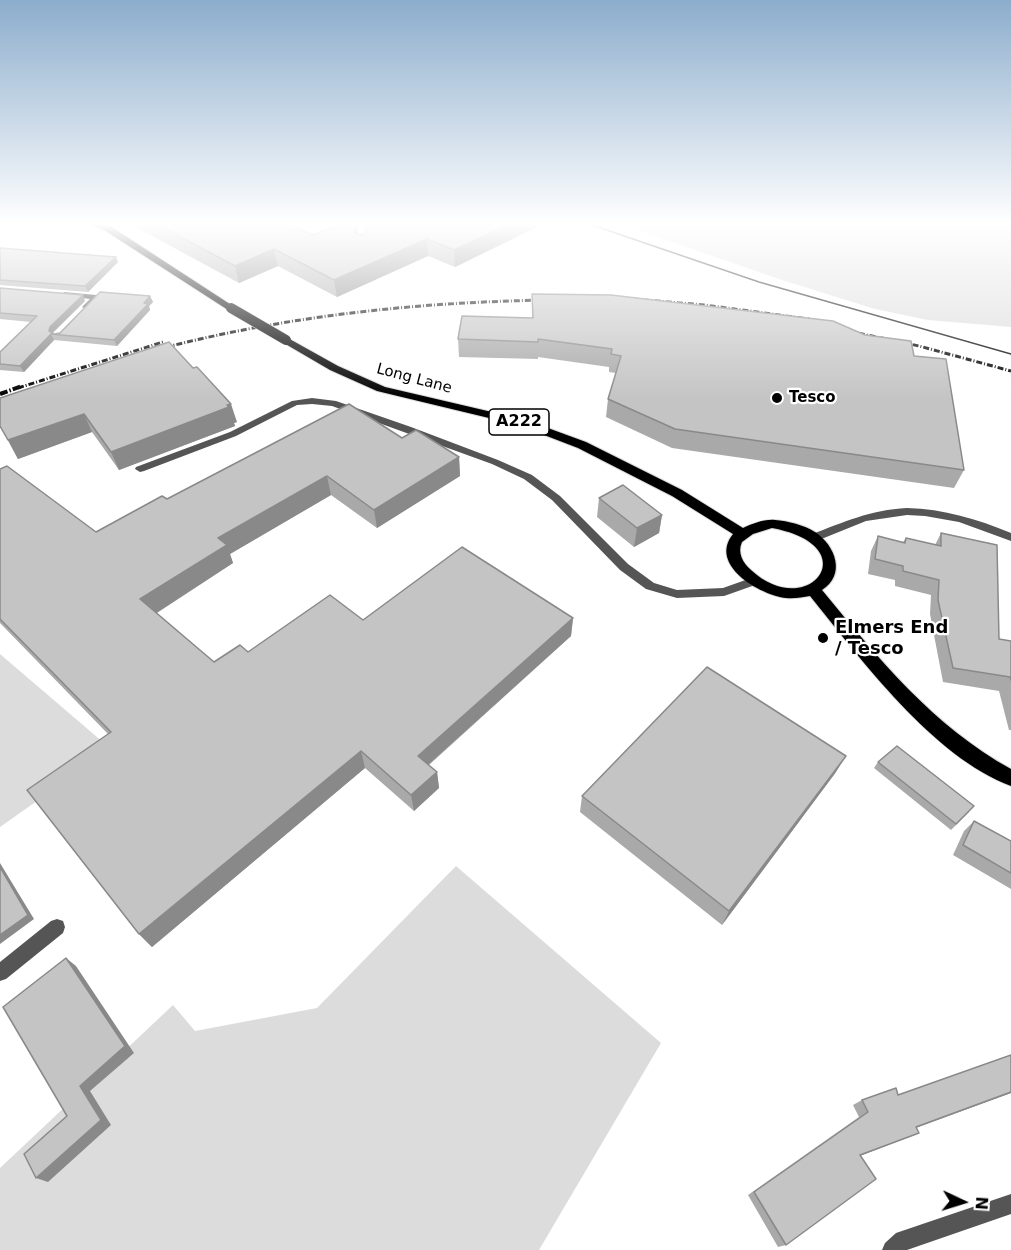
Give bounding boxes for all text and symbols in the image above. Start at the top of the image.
street label: Long Lane [374,360,454,398]
place label: Tesco [789,389,836,407]
marker: Tesco [770,391,784,405]
road number: A222 [489,409,549,435]
place label: Elmers End / Tesco [835,617,948,660]
marker: Elmers End / Tesco [816,631,830,645]
north arrow [933,1172,993,1232]
text: N [972,1196,991,1211]

